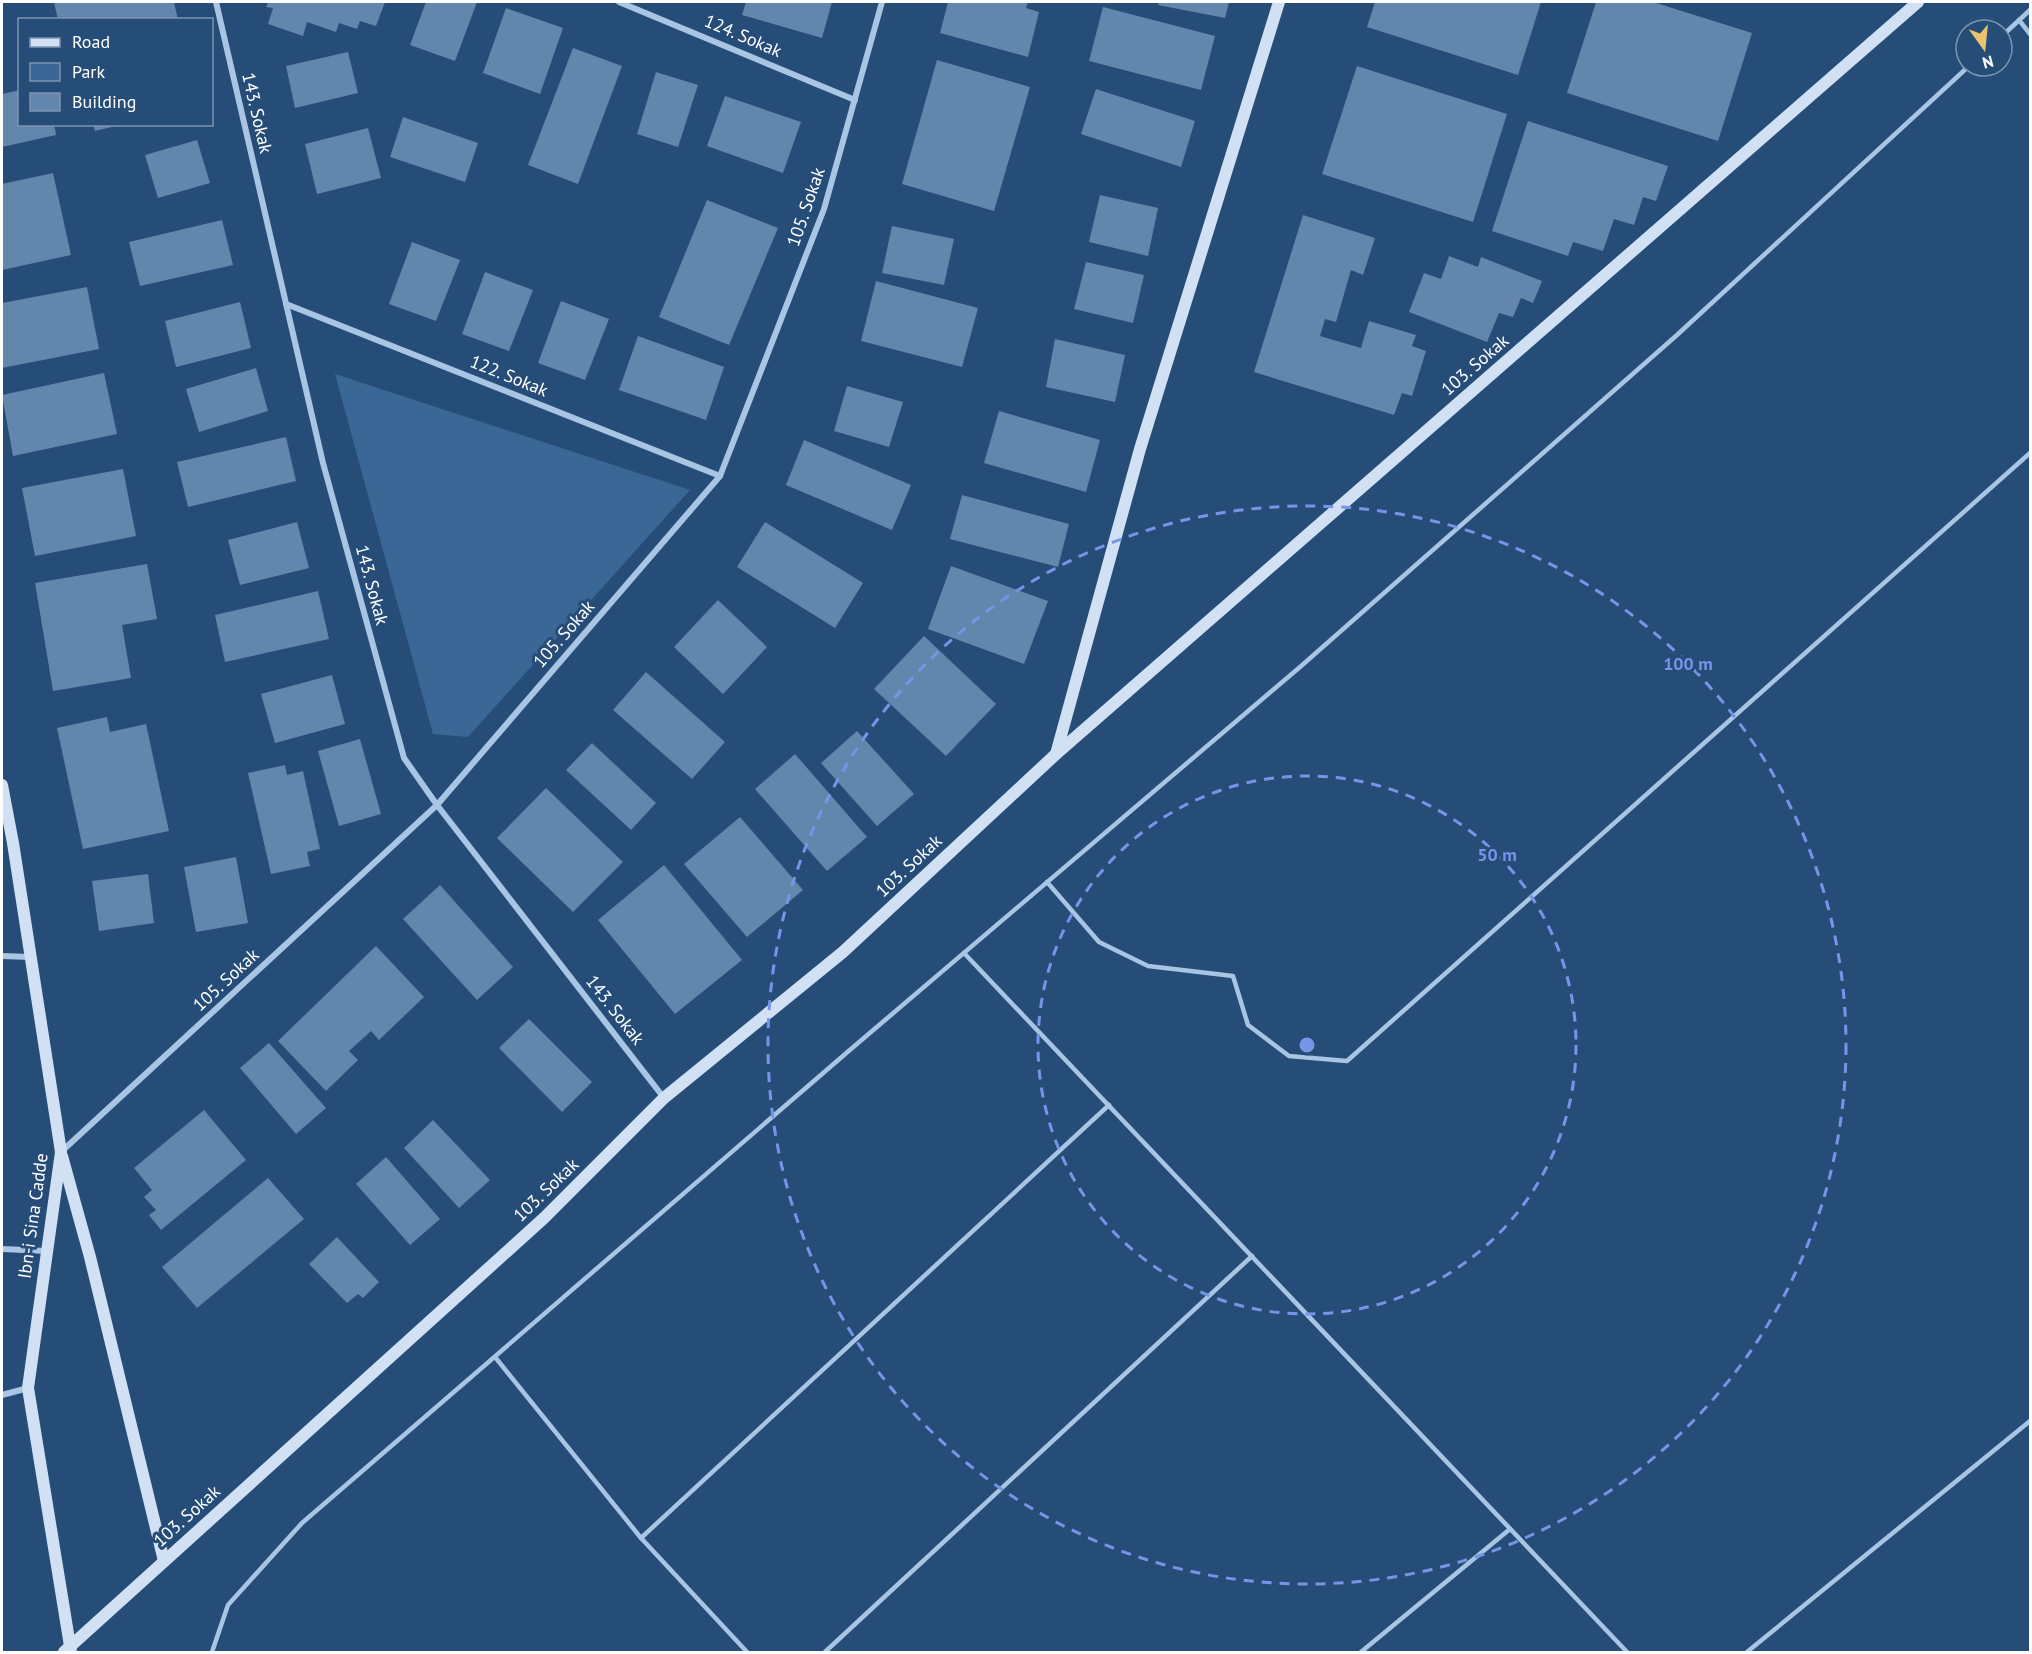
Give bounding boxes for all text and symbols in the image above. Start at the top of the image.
street label: 124. Sokak [701,9,786,62]
legend [18,18,213,126]
north arrow [1954,18,2014,78]
text: Road [72,30,110,53]
text: N [1980,51,1996,74]
text: Park [72,60,105,83]
street label: 143. Sokak [237,70,278,156]
text: Building [72,90,136,113]
street label: 105. Sokak [781,164,830,249]
street label: 103. Sokak [1436,329,1513,400]
street label: 122. Sokak [467,350,552,402]
street label: 143. Sokak [351,542,394,628]
street label: 105. Sokak [528,595,599,672]
text: 100 m [1663,652,1713,675]
street label: 103. Sokak [871,829,947,902]
text: 50 m [1477,843,1517,866]
street label: 105. Sokak [188,943,264,1016]
street label: 143. Sokak [581,970,650,1049]
centre of rings [1297,1035,1317,1055]
street label: Ibn-i Sina Cadde [12,1152,53,1280]
street label: 103. Sokak [508,1153,583,1226]
street label: 103. Sokak [148,1479,225,1552]

